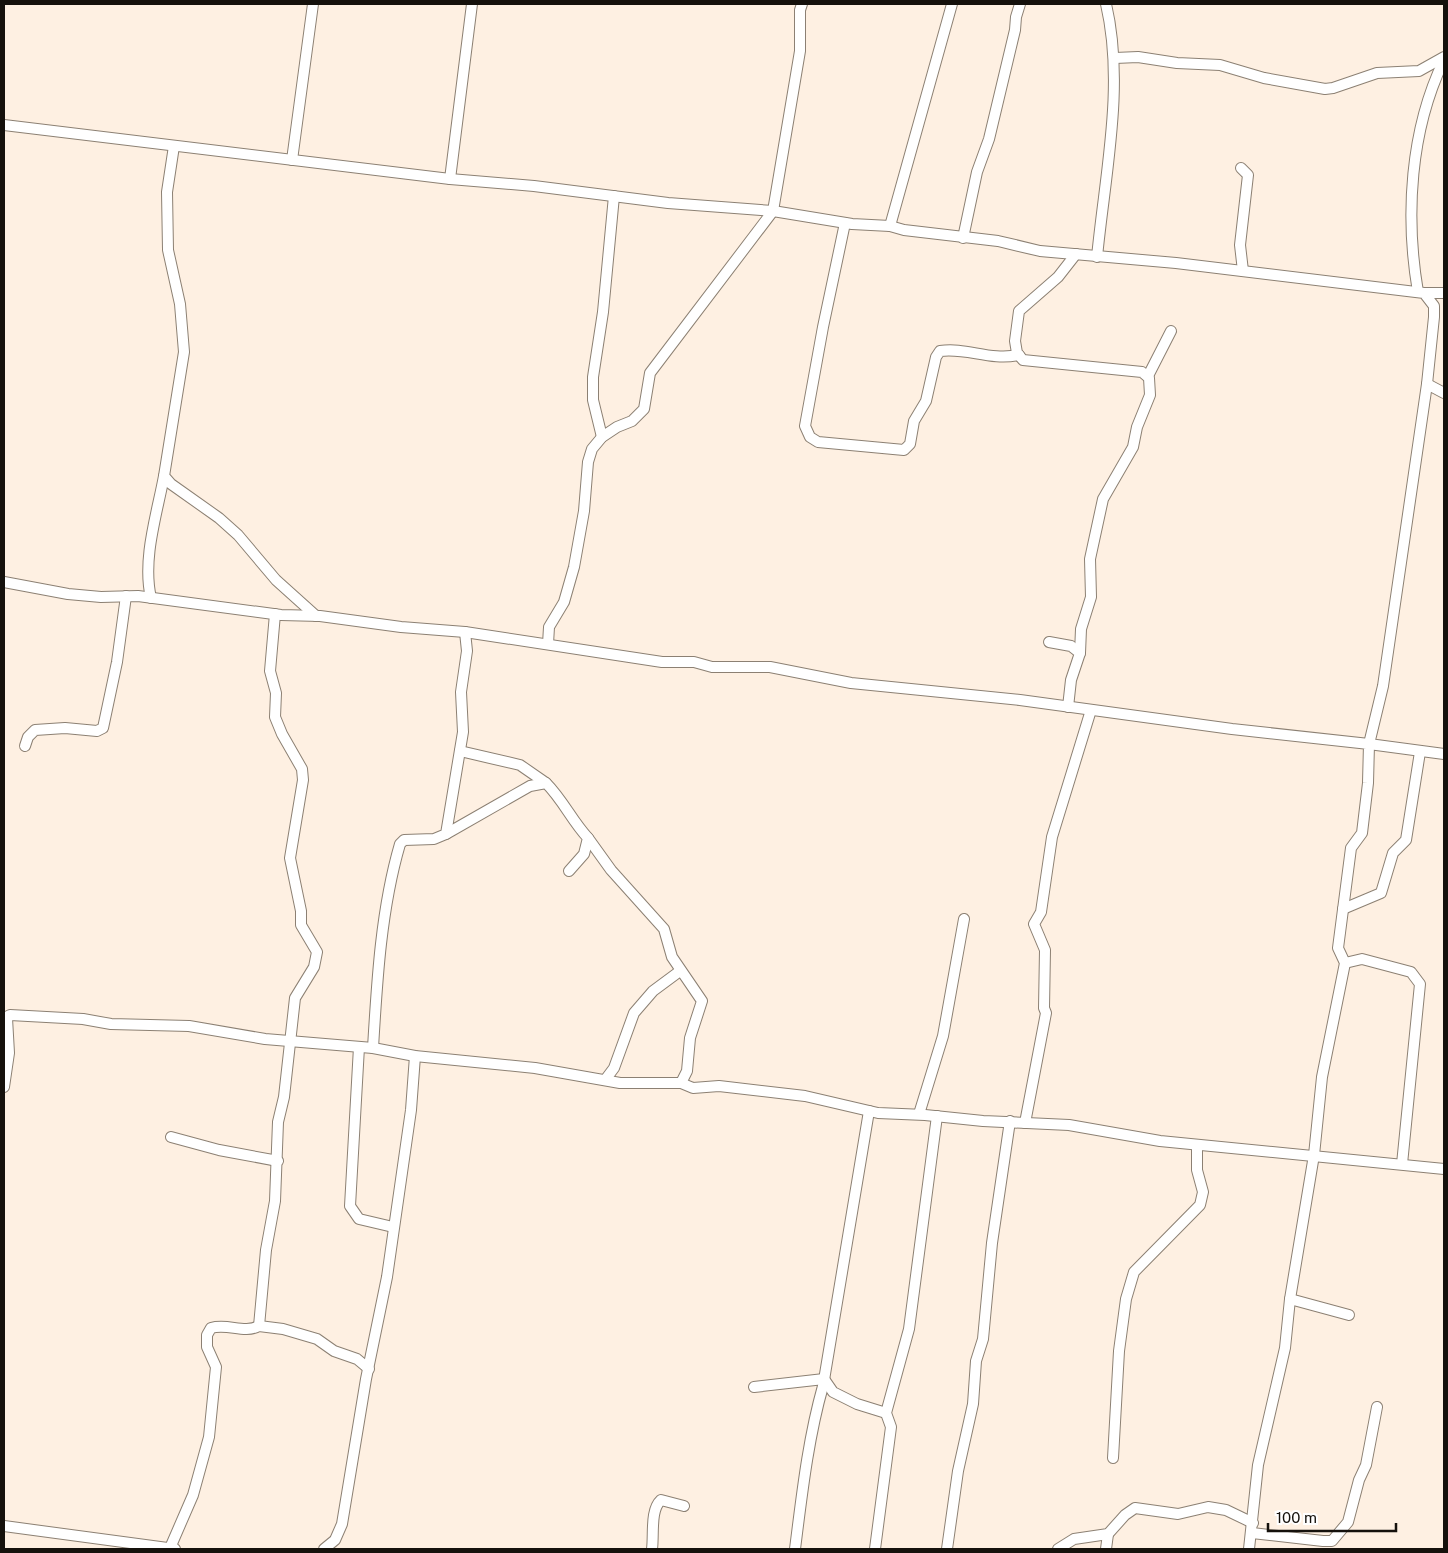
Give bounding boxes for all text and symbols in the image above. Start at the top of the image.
scale bar [1268,1500,1396,1532]
text: 100 m [1276,1509,1317,1526]

